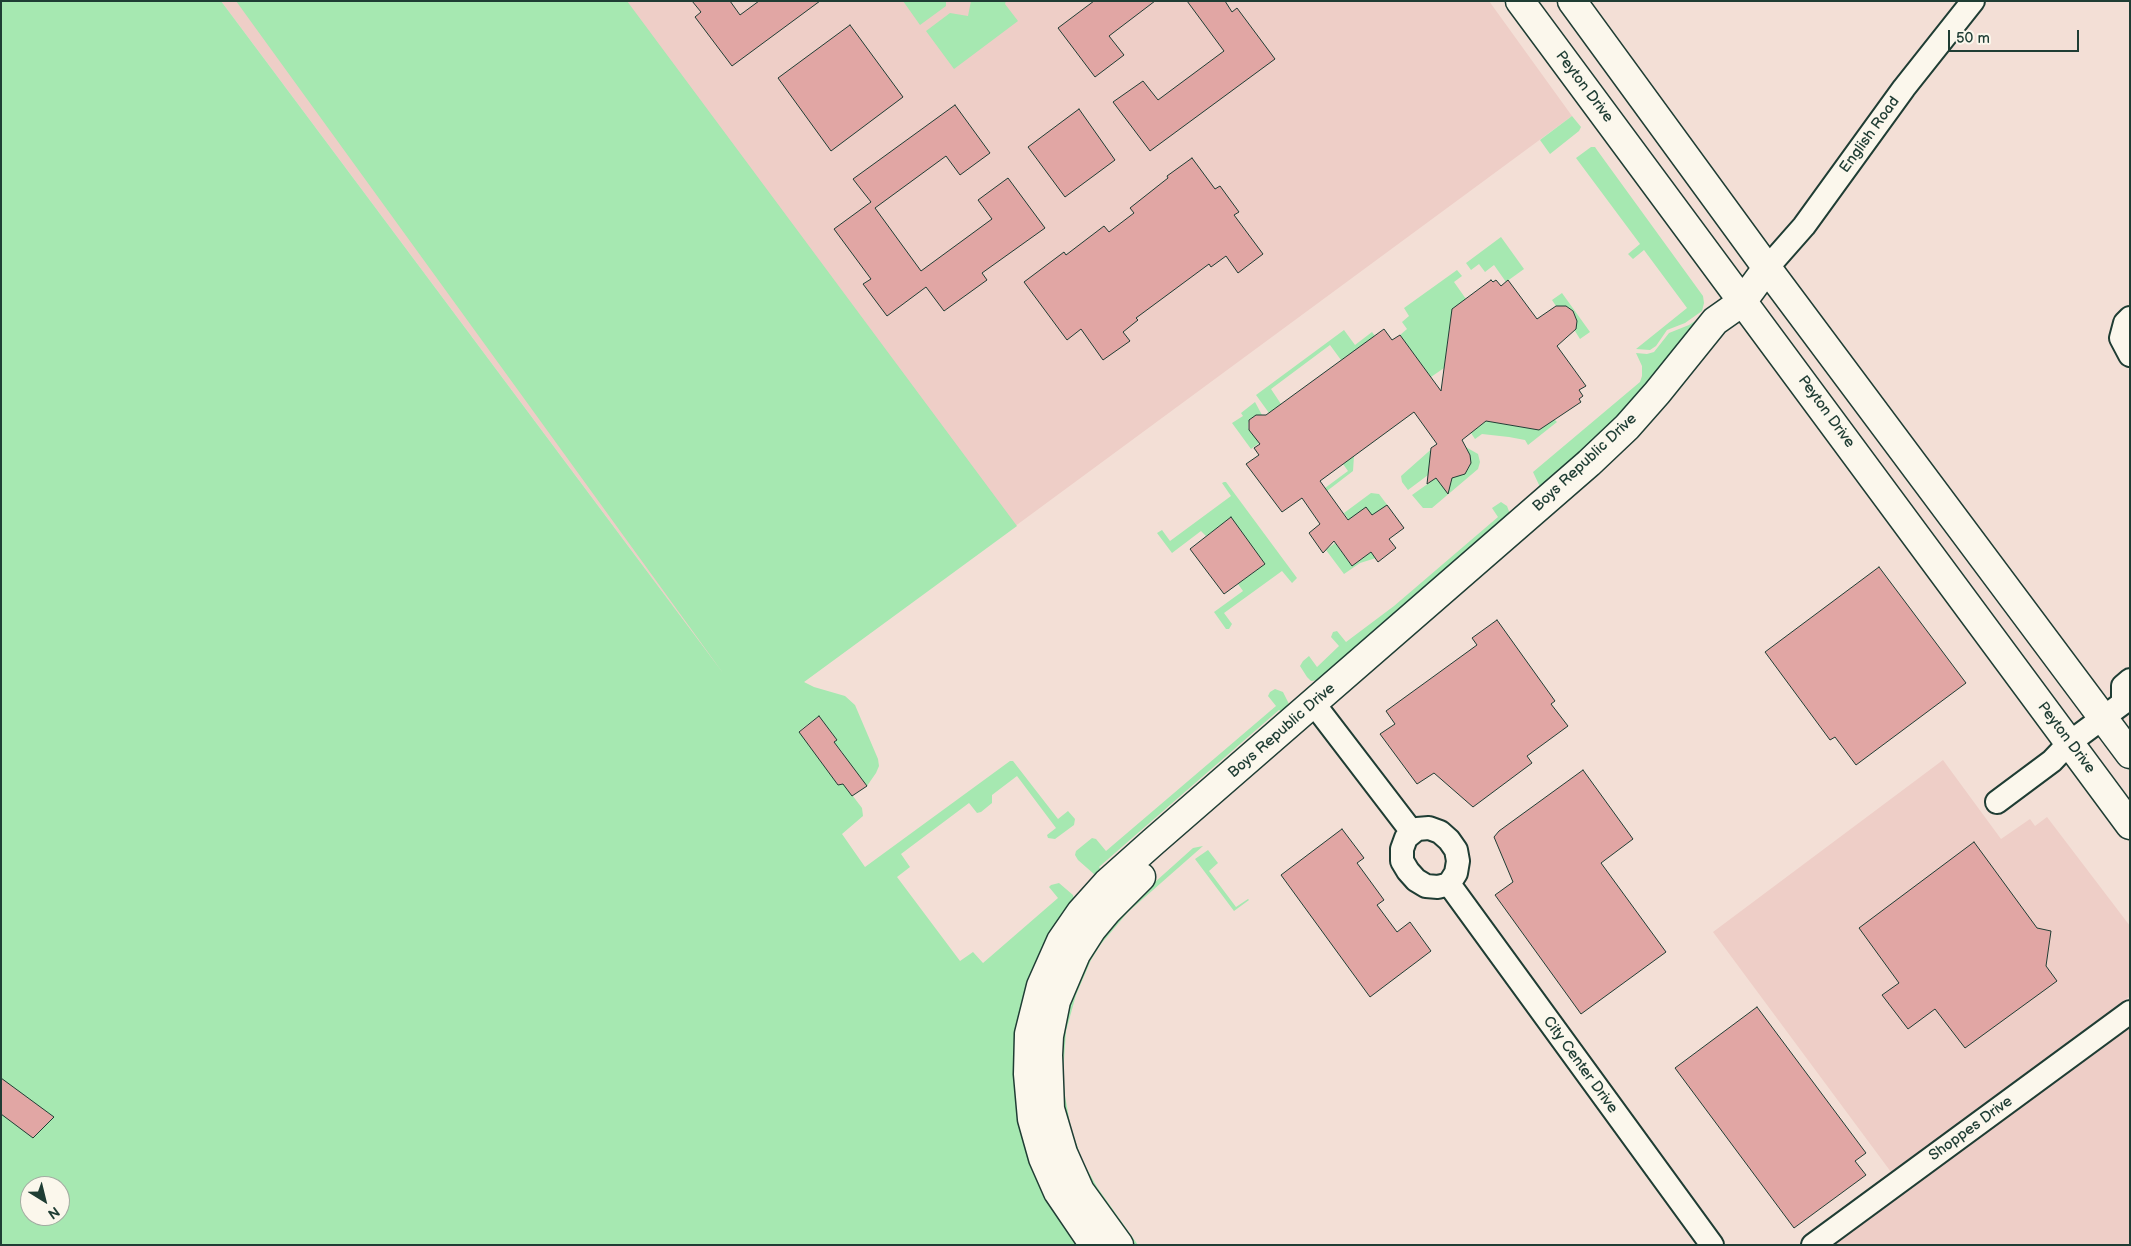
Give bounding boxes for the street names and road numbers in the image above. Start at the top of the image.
street label: Peyton Drive [1551,48,1617,126]
street label: English Road [1836,93,1904,177]
street label: Peyton Drive [1794,372,1858,452]
street label: Boys Republic Drive [1529,410,1641,516]
street label: Boys Republic Drive [1225,680,1339,782]
street label: Peyton Drive [2033,699,2099,777]
street label: City Center Drive [1539,1013,1621,1117]
street label: Shoppes Drive [1926,1093,2016,1165]

